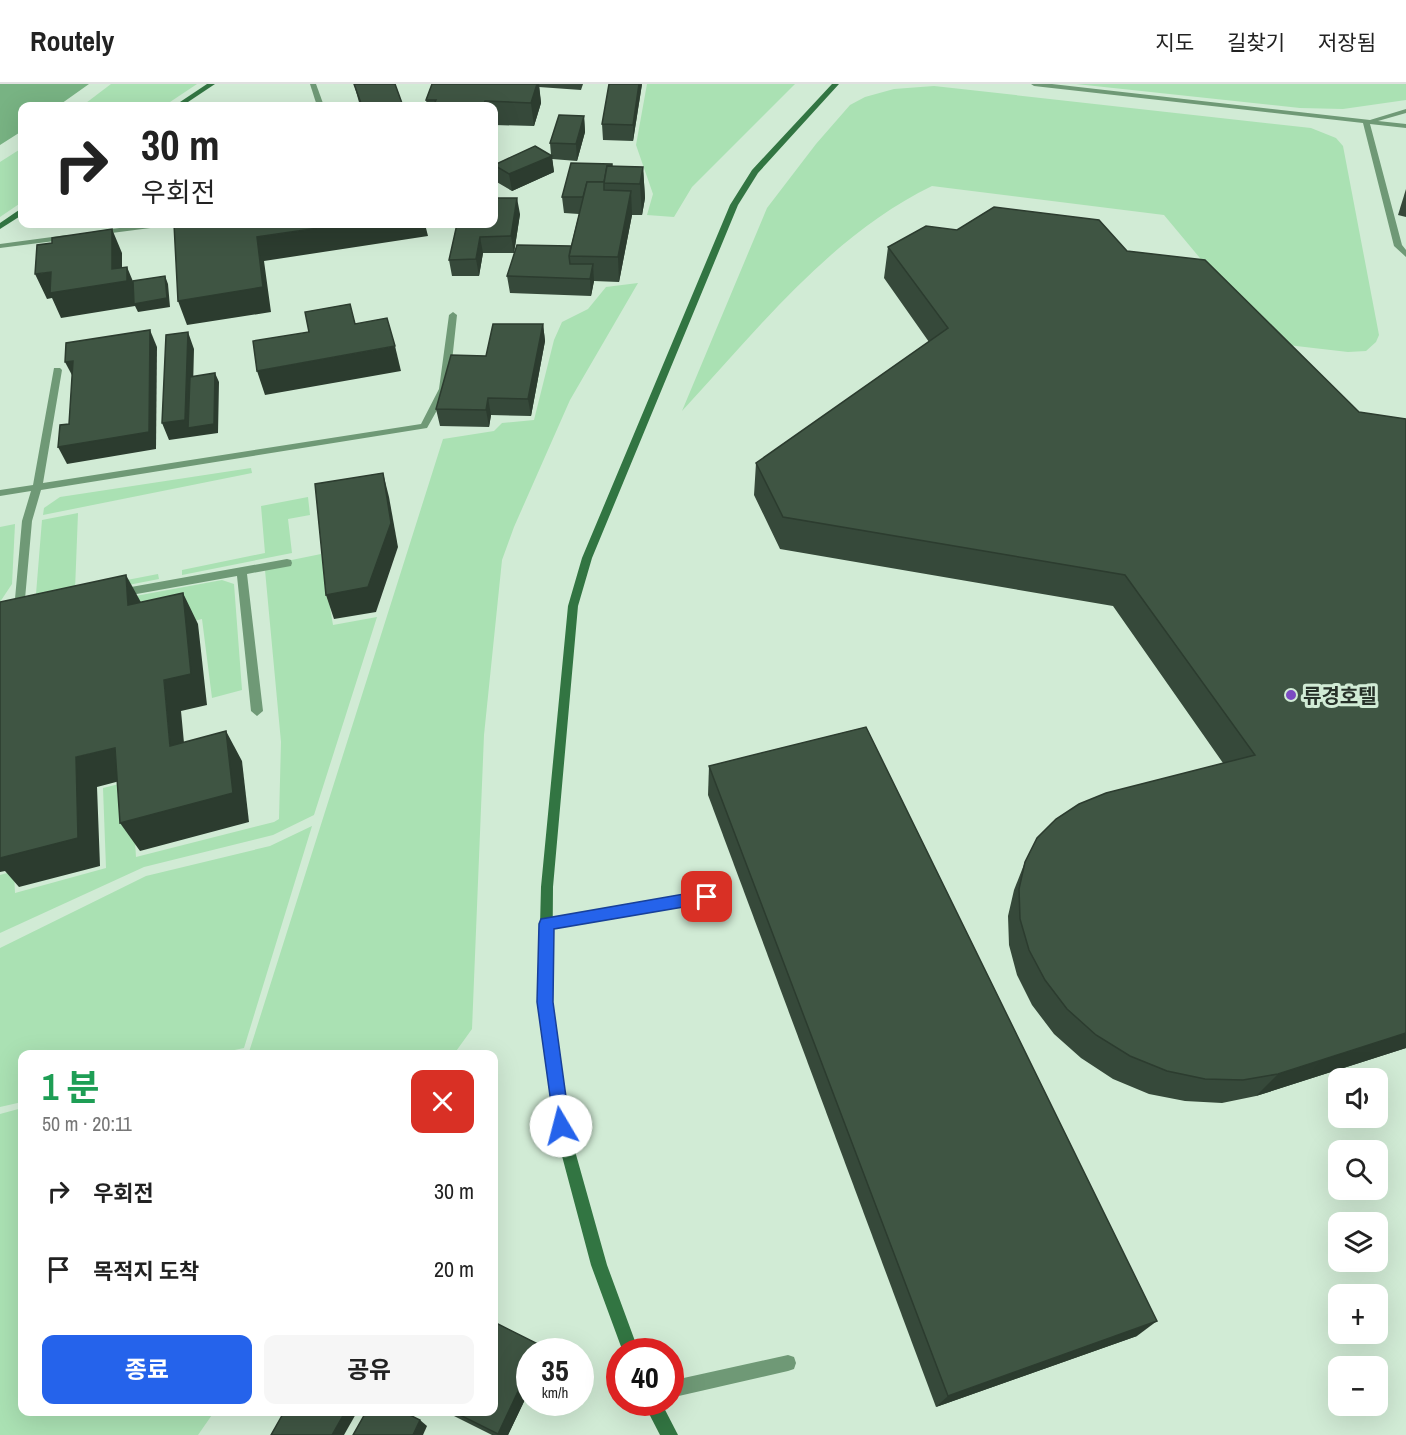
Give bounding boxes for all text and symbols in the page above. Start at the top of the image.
text: Routely [30,22,114,60]
text: 지도 [1155,28,1194,57]
text: 길찾기 [1227,28,1285,57]
text: 저장됨 [1318,28,1376,57]
text: 30 m [141,117,220,173]
icon: right [42,126,120,204]
text: 우회전 [141,174,216,210]
place label: 류경호텔 [1303,682,1377,709]
marker: 류경호텔 [1284,688,1298,702]
pin [681,871,732,922]
icon: arrive [690,880,723,913]
text: 1 분 [42,1063,100,1111]
map controls [1328,1068,1388,1416]
button: sound [1328,1068,1388,1128]
button: close [411,1070,474,1133]
position arrow [529,1094,593,1158]
text: 50 m · 20:11 [42,1110,132,1137]
button: search [1328,1140,1388,1200]
icon: right [42,1175,75,1208]
text: 30 m [434,1176,474,1206]
text: 우회전 [93,1178,154,1208]
button: layers [1328,1212,1388,1272]
icon: arrive [42,1253,75,1286]
text: 20 m [434,1254,474,1284]
text: 목적지 도착 [93,1256,199,1286]
button: + [1328,1284,1388,1344]
button: 종료 [42,1335,252,1404]
button: 공유 [264,1335,474,1404]
speed limit sign: 40 [606,1338,684,1416]
text: 35 [541,1350,569,1390]
button: − [1328,1356,1388,1416]
text: km/h [542,1382,568,1403]

